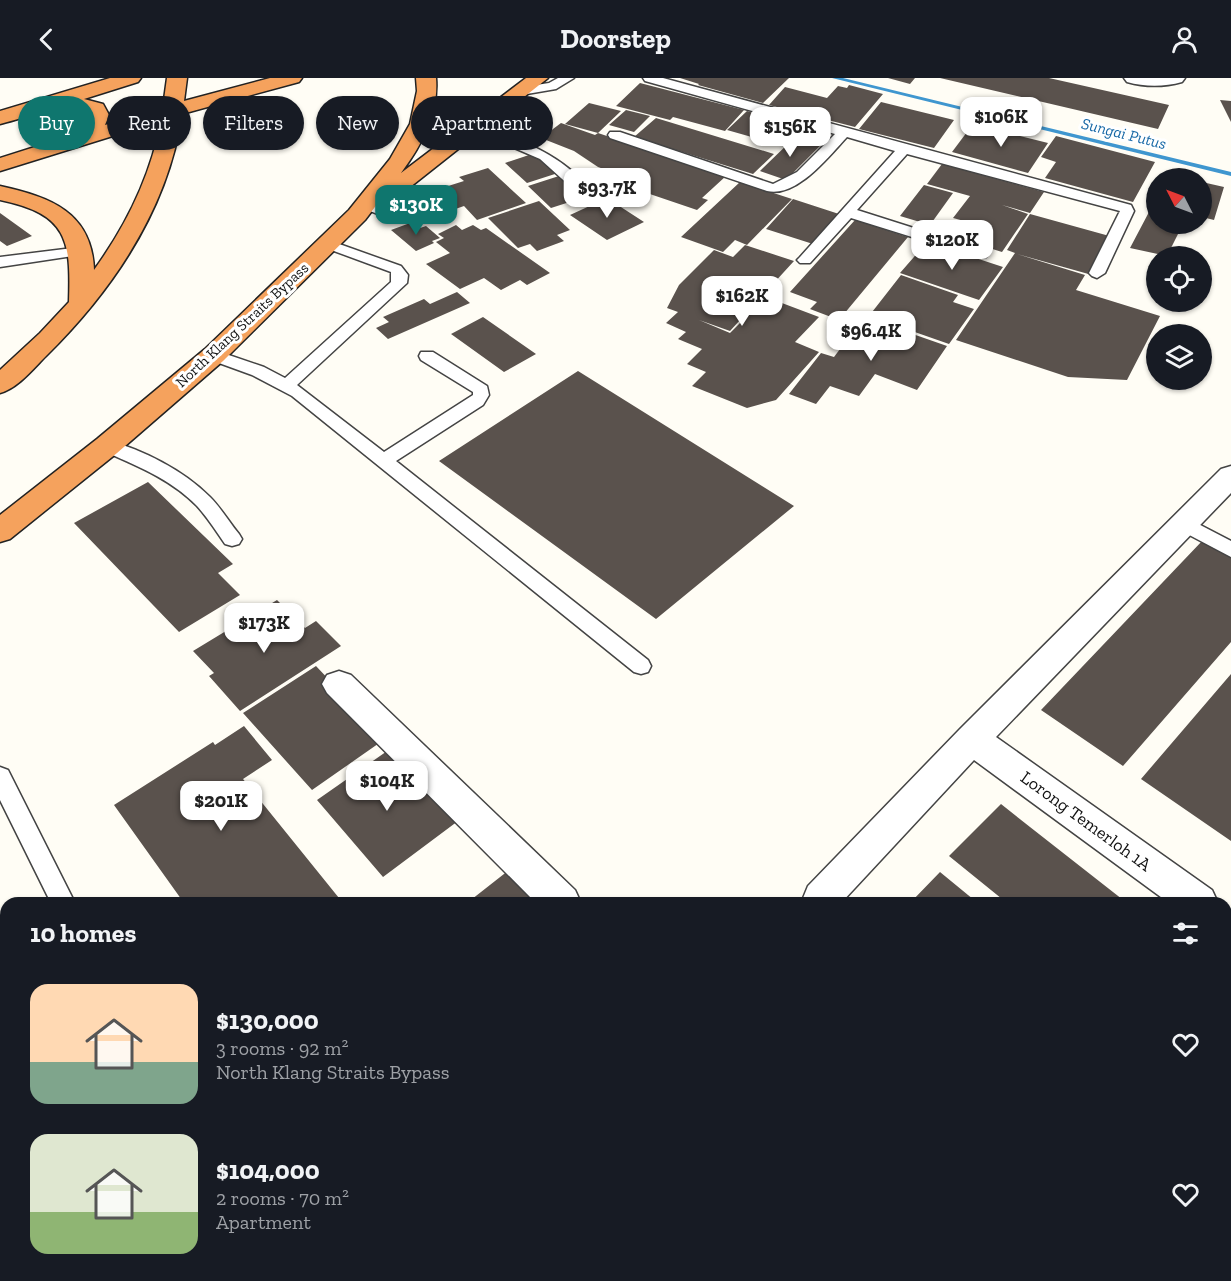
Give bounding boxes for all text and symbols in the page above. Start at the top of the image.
icon: back [30,23,63,56]
text: Doorstep [560,23,671,55]
icon: person [1168,23,1201,56]
chip: Buy [18,96,95,150]
chip: Rent [107,96,191,150]
chip: Filters [203,96,304,150]
chip: New [316,96,399,150]
chip: Apartment [411,96,553,150]
pin: $106K [959,97,1043,148]
text: $106K [974,104,1028,128]
pin: $156K [748,107,832,158]
text: $156K [764,114,816,138]
water label: Sungai Putus [1079,114,1168,153]
pin: $93.7K [558,168,656,219]
north arrow [1146,168,1212,234]
map controls [1146,168,1212,390]
text: $93.7K [578,175,636,199]
pin: $130K [374,185,458,236]
text: $130K [389,192,443,216]
pin: $120K [910,220,994,271]
text: $120K [925,227,979,251]
button: locate [1146,246,1212,312]
street label: North Klang Straits Bypass [172,259,312,391]
pin: $162K [700,276,784,327]
text: $162K [716,283,768,307]
pin: $96.4K [822,311,920,362]
text: $96.4K [841,318,901,342]
button: layers [1146,324,1212,390]
pin: $173K [222,603,306,654]
text: $173K [238,610,290,634]
pin: $104K [345,761,429,812]
street label: Lorong Temerloh 1A [1016,766,1156,876]
text: $104K [360,768,414,792]
pin: $201K [179,781,263,832]
text: $201K [194,788,248,812]
text: 10 homes [30,917,136,949]
icon: filters [1169,917,1202,950]
text: $130,000 [216,1004,319,1036]
icon: home [78,1008,150,1080]
icon: heart [1169,1028,1202,1061]
text: 3 rooms · 92 m² [216,1036,348,1060]
text: North Klang Straits Bypass [216,1060,449,1084]
text: $104,000 [216,1154,320,1186]
icon: home [78,1158,150,1230]
icon: heart [1169,1178,1202,1211]
text: 2 rooms · 70 m² [216,1186,349,1210]
text: Apartment [216,1210,311,1234]

